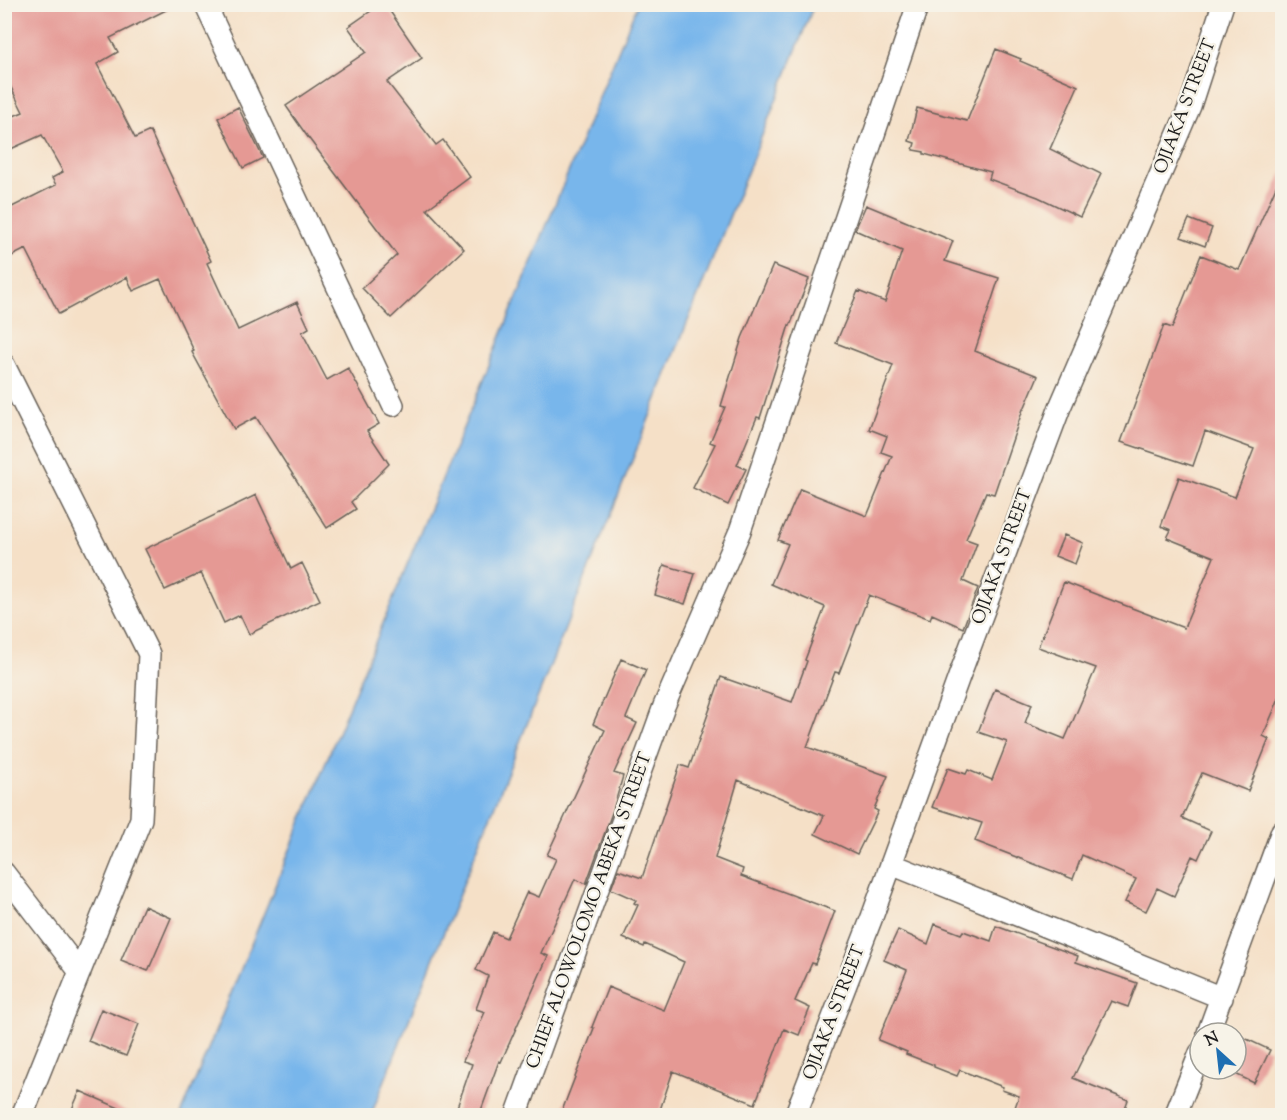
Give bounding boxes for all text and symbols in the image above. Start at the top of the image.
street label: OJIAKA STREET [1148,35,1224,178]
street label: OJIAKA STREET [966,485,1040,629]
street label: CHIEF ALOWOLOMO ABEKA STREET [520,749,660,1073]
street label: OJIAKA STREET [797,941,873,1084]
north arrow [1188,1021,1248,1081]
text: N [1201,1027,1223,1053]

